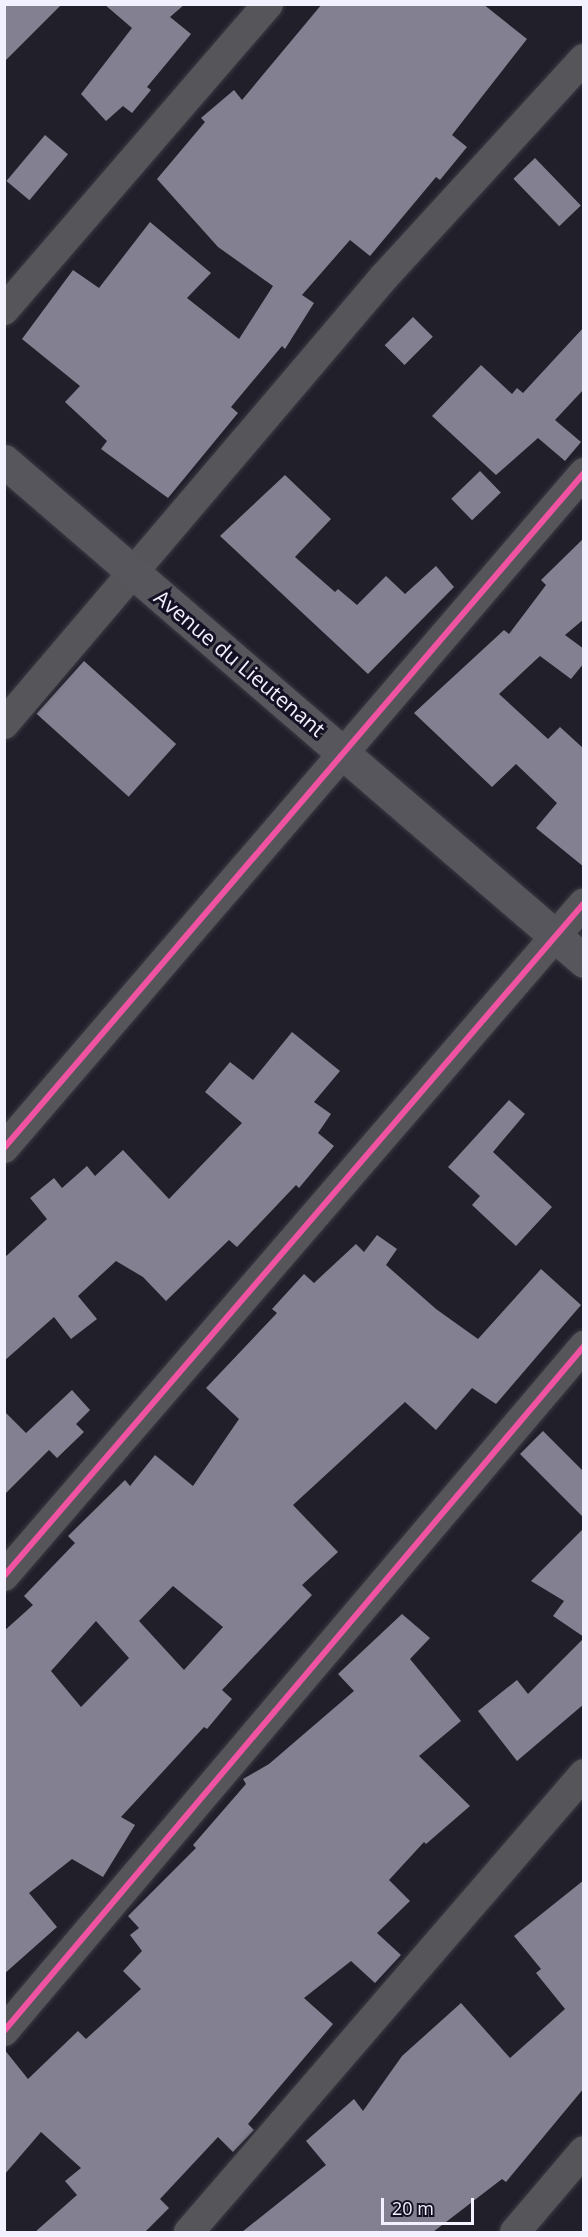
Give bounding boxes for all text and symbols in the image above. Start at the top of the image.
street label: Avenue du Lieutenant [150,584,330,742]
scale bar [384,2186,477,2224]
text: 20 m [392,2196,434,2220]

